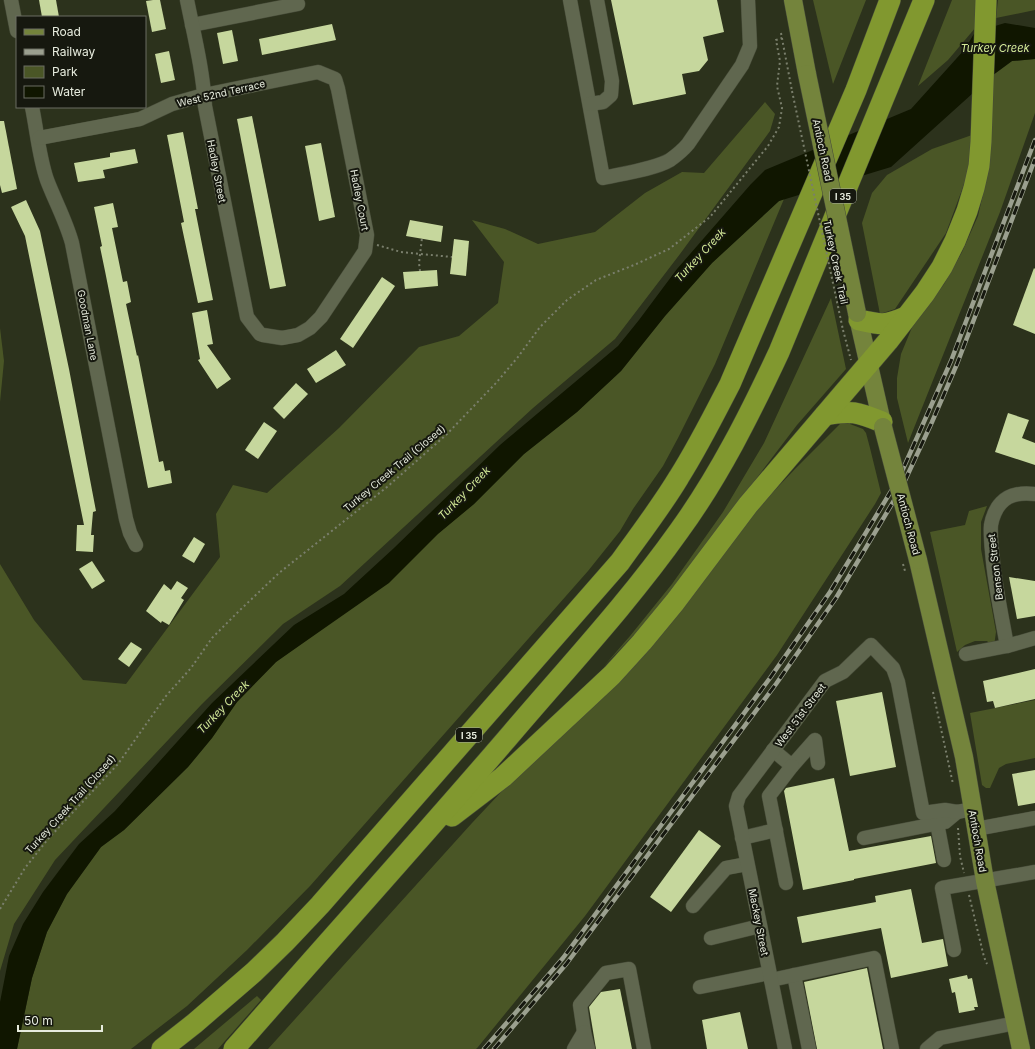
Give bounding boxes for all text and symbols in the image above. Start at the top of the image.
legend [16,16,146,108]
text: Road [52,24,81,39]
water label: Turkey Creek [960,41,1030,55]
text: Railway [52,44,96,59]
text: Park [52,64,78,79]
street label: West 52nd Terrace [176,77,266,109]
text: Water [52,84,86,99]
street label: Antioch Road [811,118,835,182]
street label: Hadley Street [205,138,229,204]
street label: Hadley Court [348,168,372,232]
road number: I 35 [830,189,856,203]
street label: Turkey Creek Trail [821,219,851,305]
water label: Turkey Creek [671,224,729,285]
street label: Goodman Lane [75,289,101,361]
street label: Turkey Creek Trail (Closed) [341,422,447,514]
water label: Turkey Creek [435,463,494,523]
street label: Antioch Road [895,492,923,556]
street label: Benson Street [985,533,1005,601]
water label: Turkey Creek [194,677,253,737]
street label: West 51st Street [772,680,828,749]
road number: I 35 [456,728,482,742]
street label: Turkey Creek Trail (Closed) [22,752,118,856]
street label: Antioch Road [967,809,989,873]
street label: Mackey Street [747,888,772,957]
scale bar [18,1007,102,1033]
text: 50 m [24,1013,53,1028]

